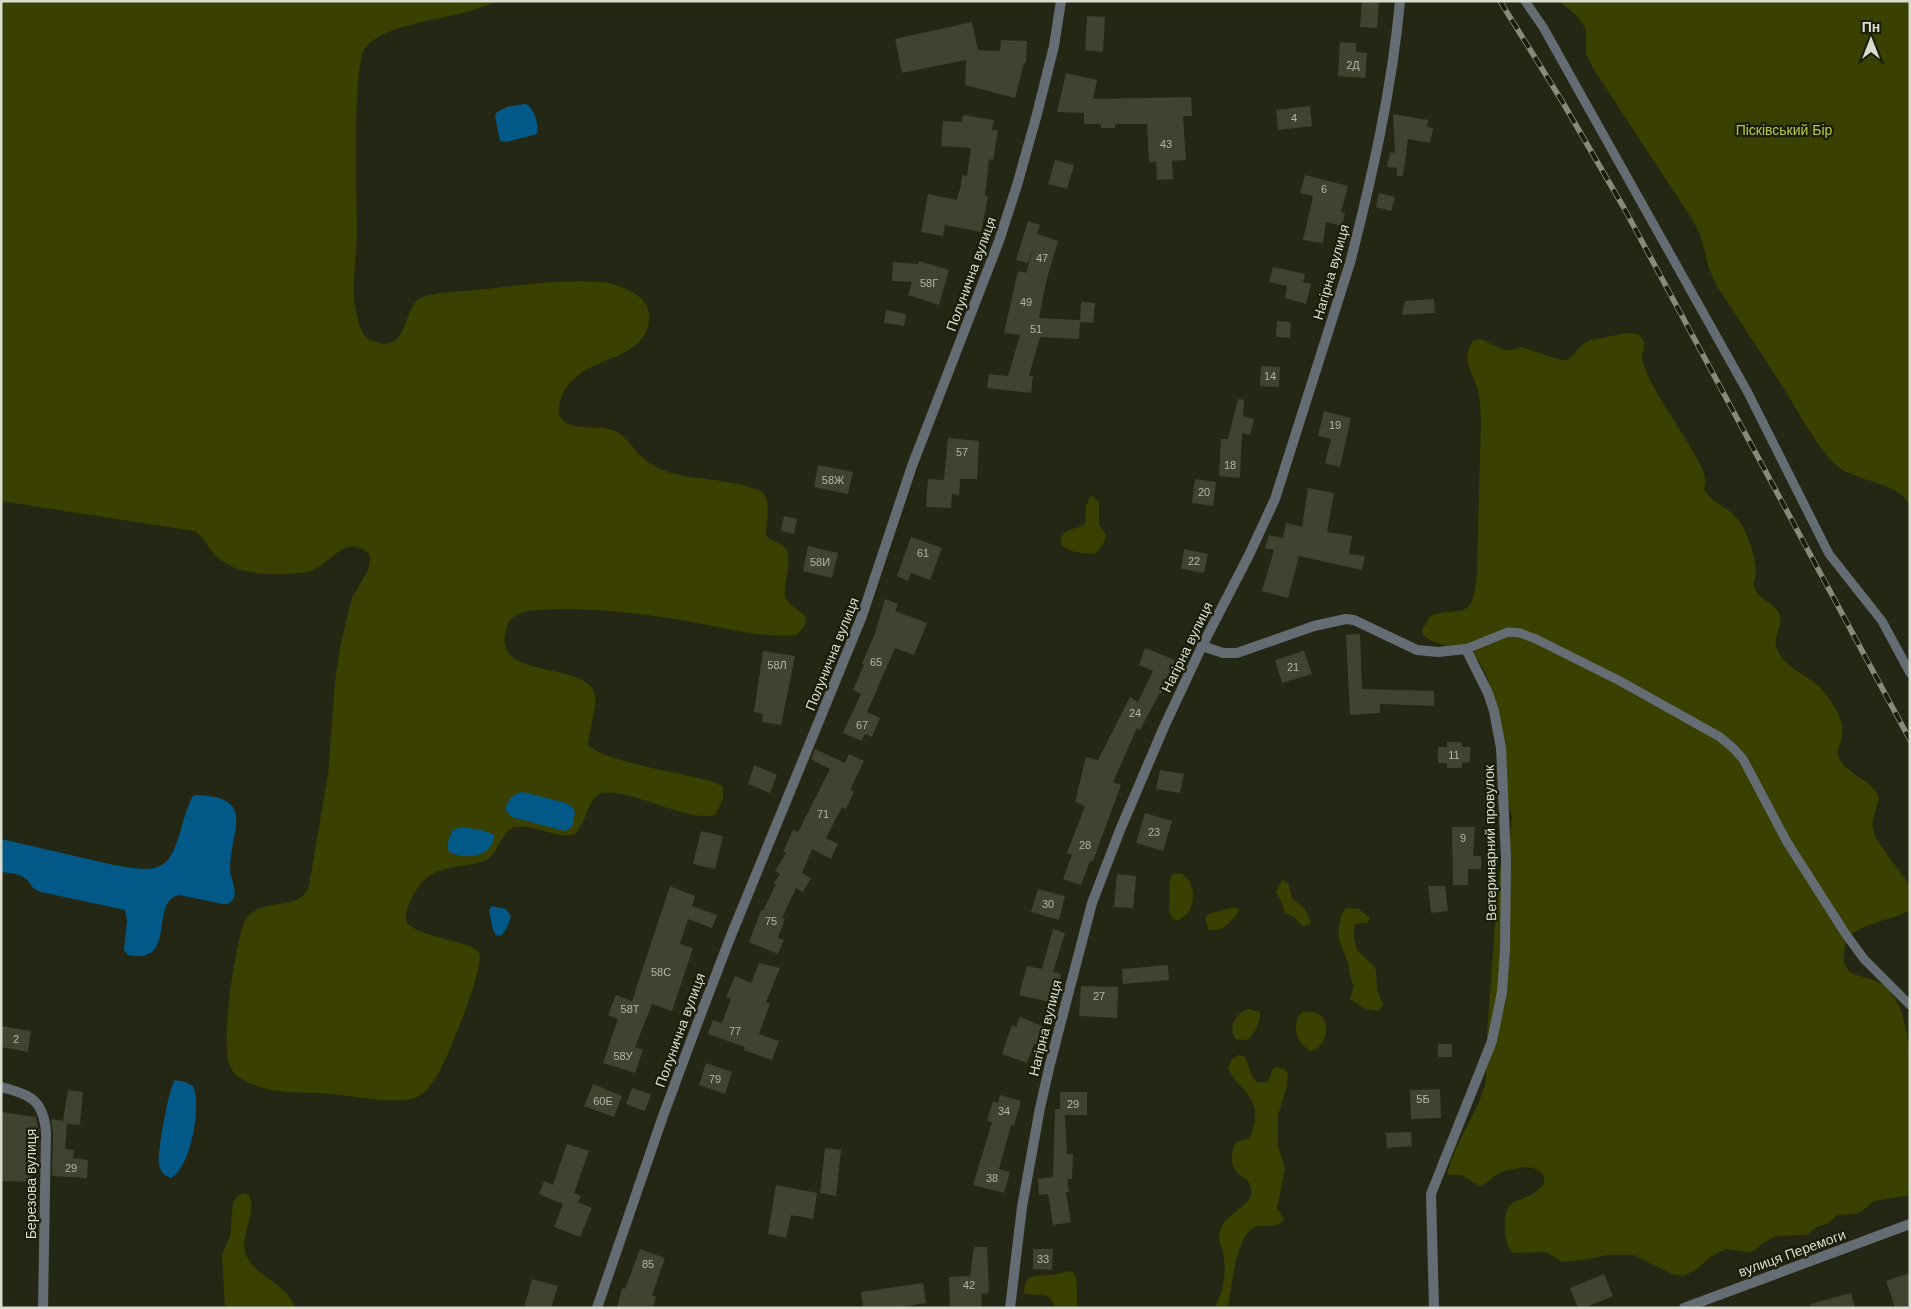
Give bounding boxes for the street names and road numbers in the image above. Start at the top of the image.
street label: Полунична вулиця [943,215,999,333]
street label: Нагірна вулиця [1310,222,1352,322]
street label: Полунична вулиця [802,595,862,713]
street label: Нагірна вулиця [1158,599,1216,695]
street label: Ветеринарний провулок [1481,764,1499,921]
street label: Полунична вулиця [652,971,708,1089]
street label: Нагірна вулиця [1025,978,1065,1078]
street label: Березова вулиця [23,1129,39,1239]
street label: вулиця Перемоги [1736,1226,1848,1280]

